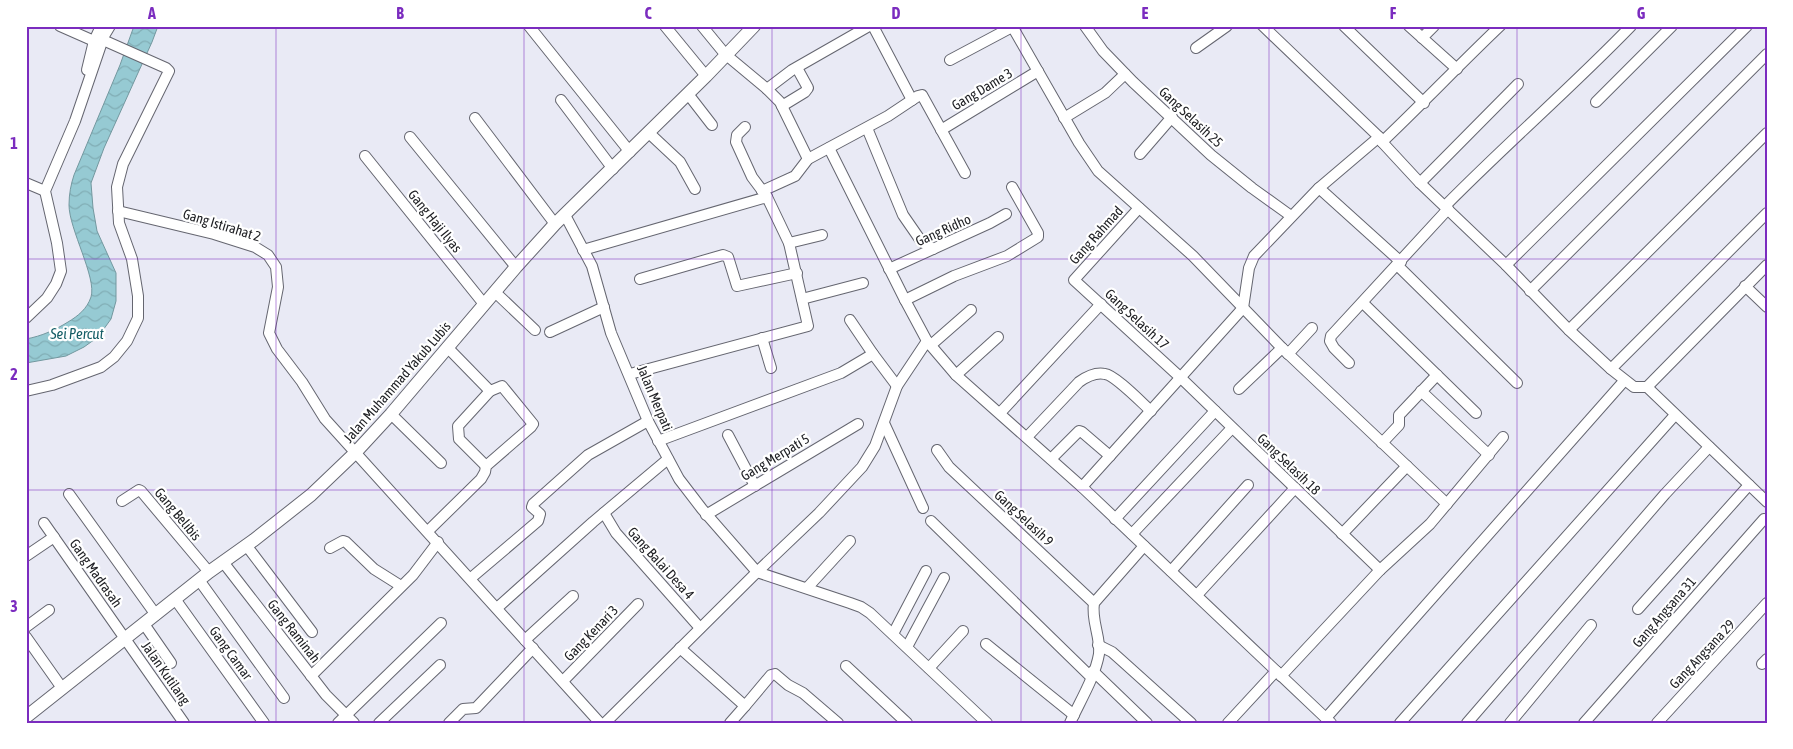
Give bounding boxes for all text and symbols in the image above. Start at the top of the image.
text: A [147,4,156,22]
text: B [396,4,404,22]
text: C [644,4,652,22]
text: D [892,4,901,22]
text: E [1142,4,1149,22]
text: F [1390,4,1397,22]
text: G [1637,4,1646,22]
street label: Gang Dame 3 [949,65,1015,113]
street label: Gang Selasih 25 [1156,83,1226,151]
text: 1 [10,134,18,152]
street label: Gang Haji Ilyas [405,186,465,256]
street label: Gang Rahmad [1066,203,1126,267]
street label: Gang Istirahat 2 [181,206,263,244]
street label: Gang Ridho [913,211,973,249]
street label: Gang Selasih 17 [1102,285,1172,353]
street label: Jalan Muhammad Yakub Lubis [340,318,454,446]
water label: Sei Percut [49,325,105,342]
street label: Jalan Merpati [634,363,676,433]
text: 2 [10,365,18,383]
street label: Gang Merpati 5 [738,430,812,484]
street label: Gang Selasih 18 [1254,430,1324,498]
street label: Gang Belibis [151,485,205,543]
street label: Gang Selasih 9 [991,487,1057,549]
street label: Gang Balai Desa 4 [625,524,698,603]
street label: Gang Madrasah [67,536,125,610]
street label: Gang Angsana 31 [1629,573,1699,651]
street label: Gang Raminah [264,596,324,666]
text: 3 [10,597,18,615]
street label: Gang Kenari 3 [561,602,621,664]
street label: Gang Angsana 29 [1666,616,1738,692]
street label: Gang Camar [206,623,256,684]
street label: Jalan Kutilang [138,638,194,708]

